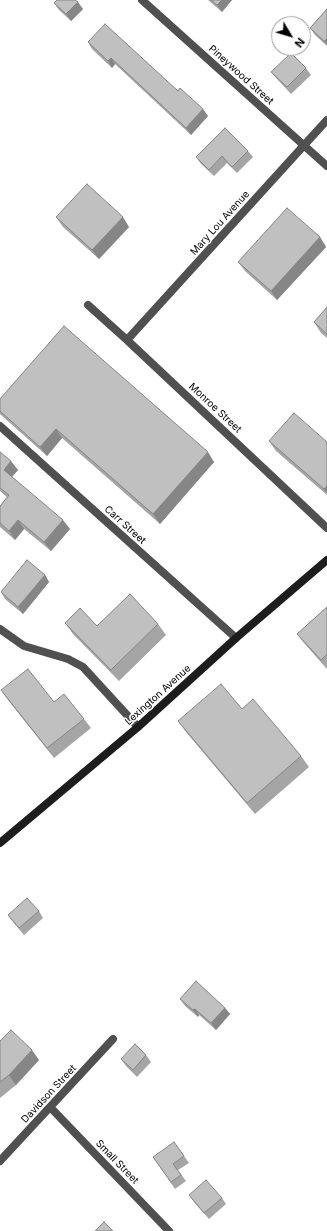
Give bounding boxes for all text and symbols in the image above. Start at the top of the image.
north arrow [271,16,311,56]
text: N [292,35,308,50]
street label: Pineywood Street [206,43,276,107]
street label: Mary Lou Avenue [188,188,252,258]
street label: Monroe Street [186,381,244,435]
street label: Carr Street [102,503,148,547]
street label: Lexington Avenue [123,662,193,728]
street label: Davidson Street [19,1062,79,1126]
street label: Small Street [93,1137,141,1187]

